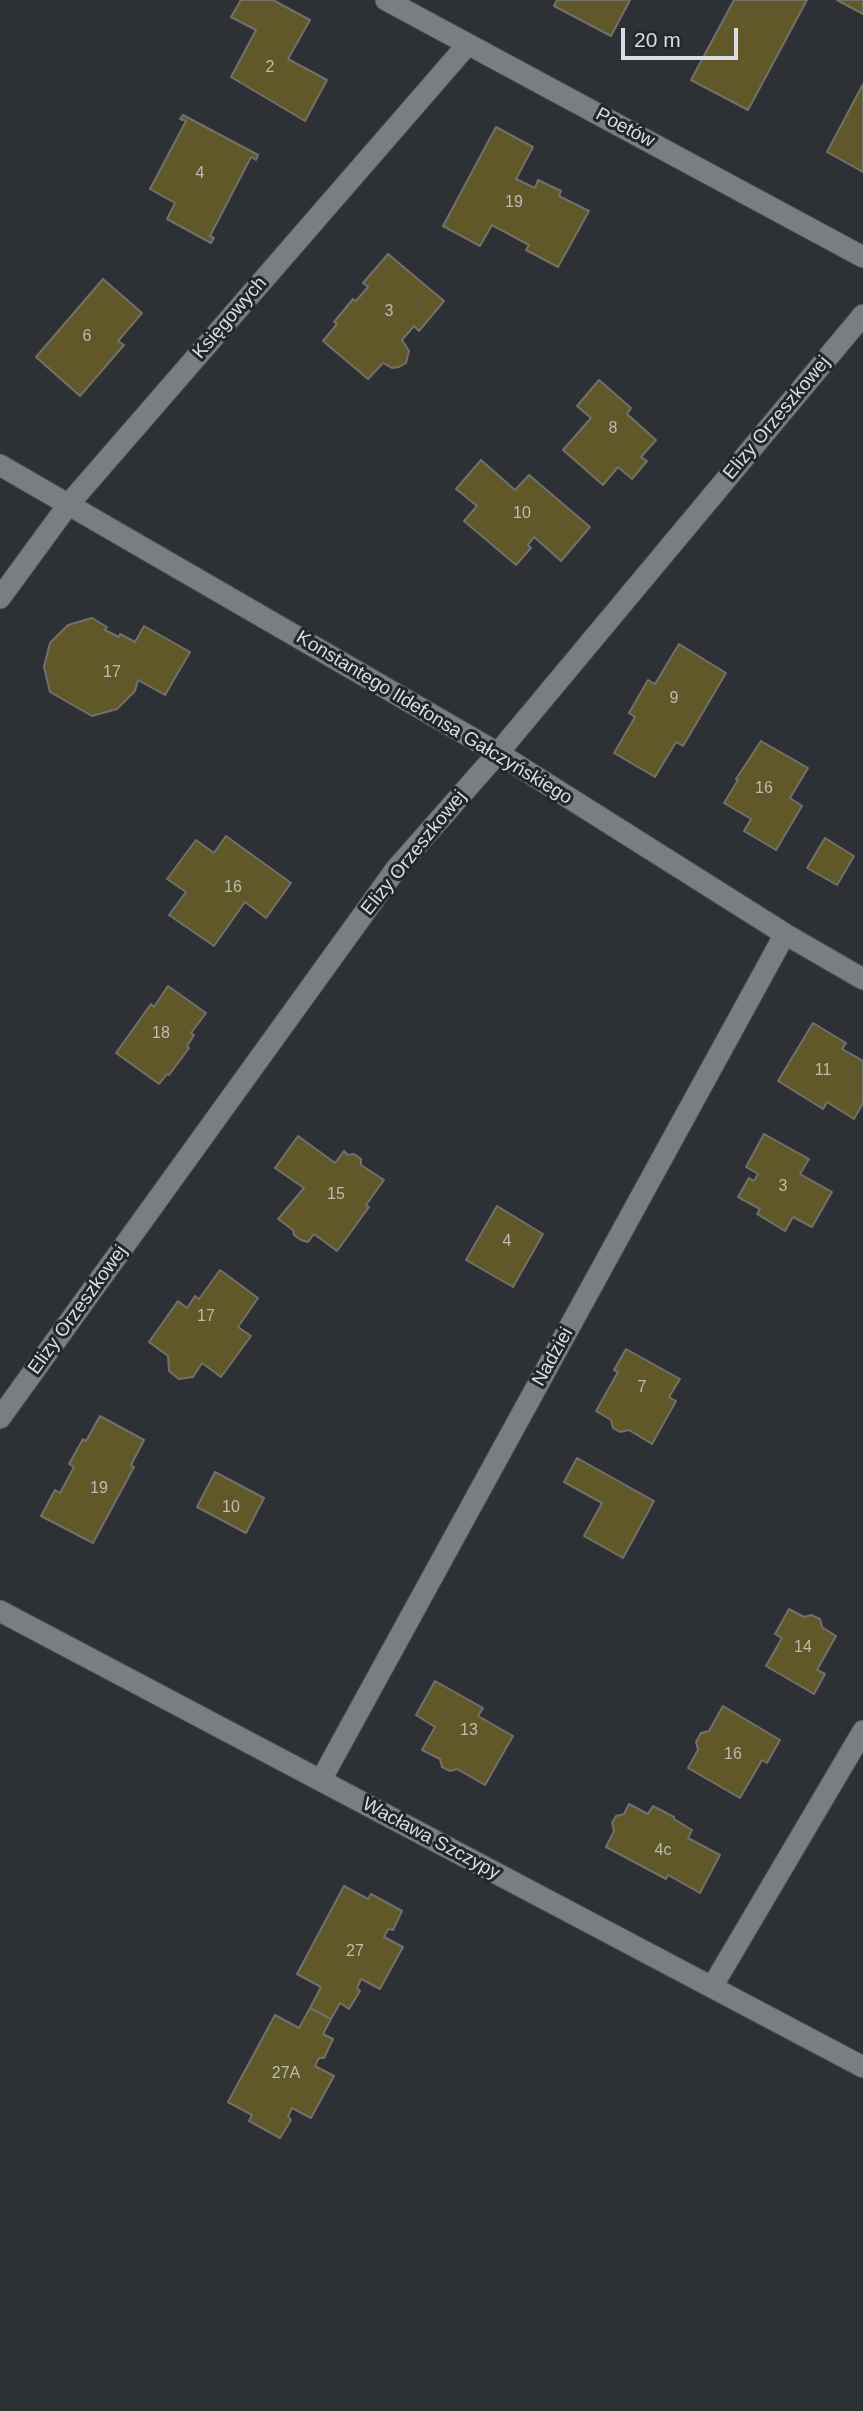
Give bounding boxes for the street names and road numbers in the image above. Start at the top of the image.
street label: Poetów [592,103,658,153]
street label: Księgowych [188,272,272,364]
street label: Elizy Orzeszkowej [719,352,835,484]
street label: Konstantego Ildefonsa Gałczyńskiego [292,626,576,810]
street label: Elizy Orzeszkowej [357,786,471,920]
street label: Elizy Orzeszkowej [23,1241,133,1379]
street label: Nadziei [528,1324,578,1390]
street label: Wacława Szczypy [358,1793,504,1885]

